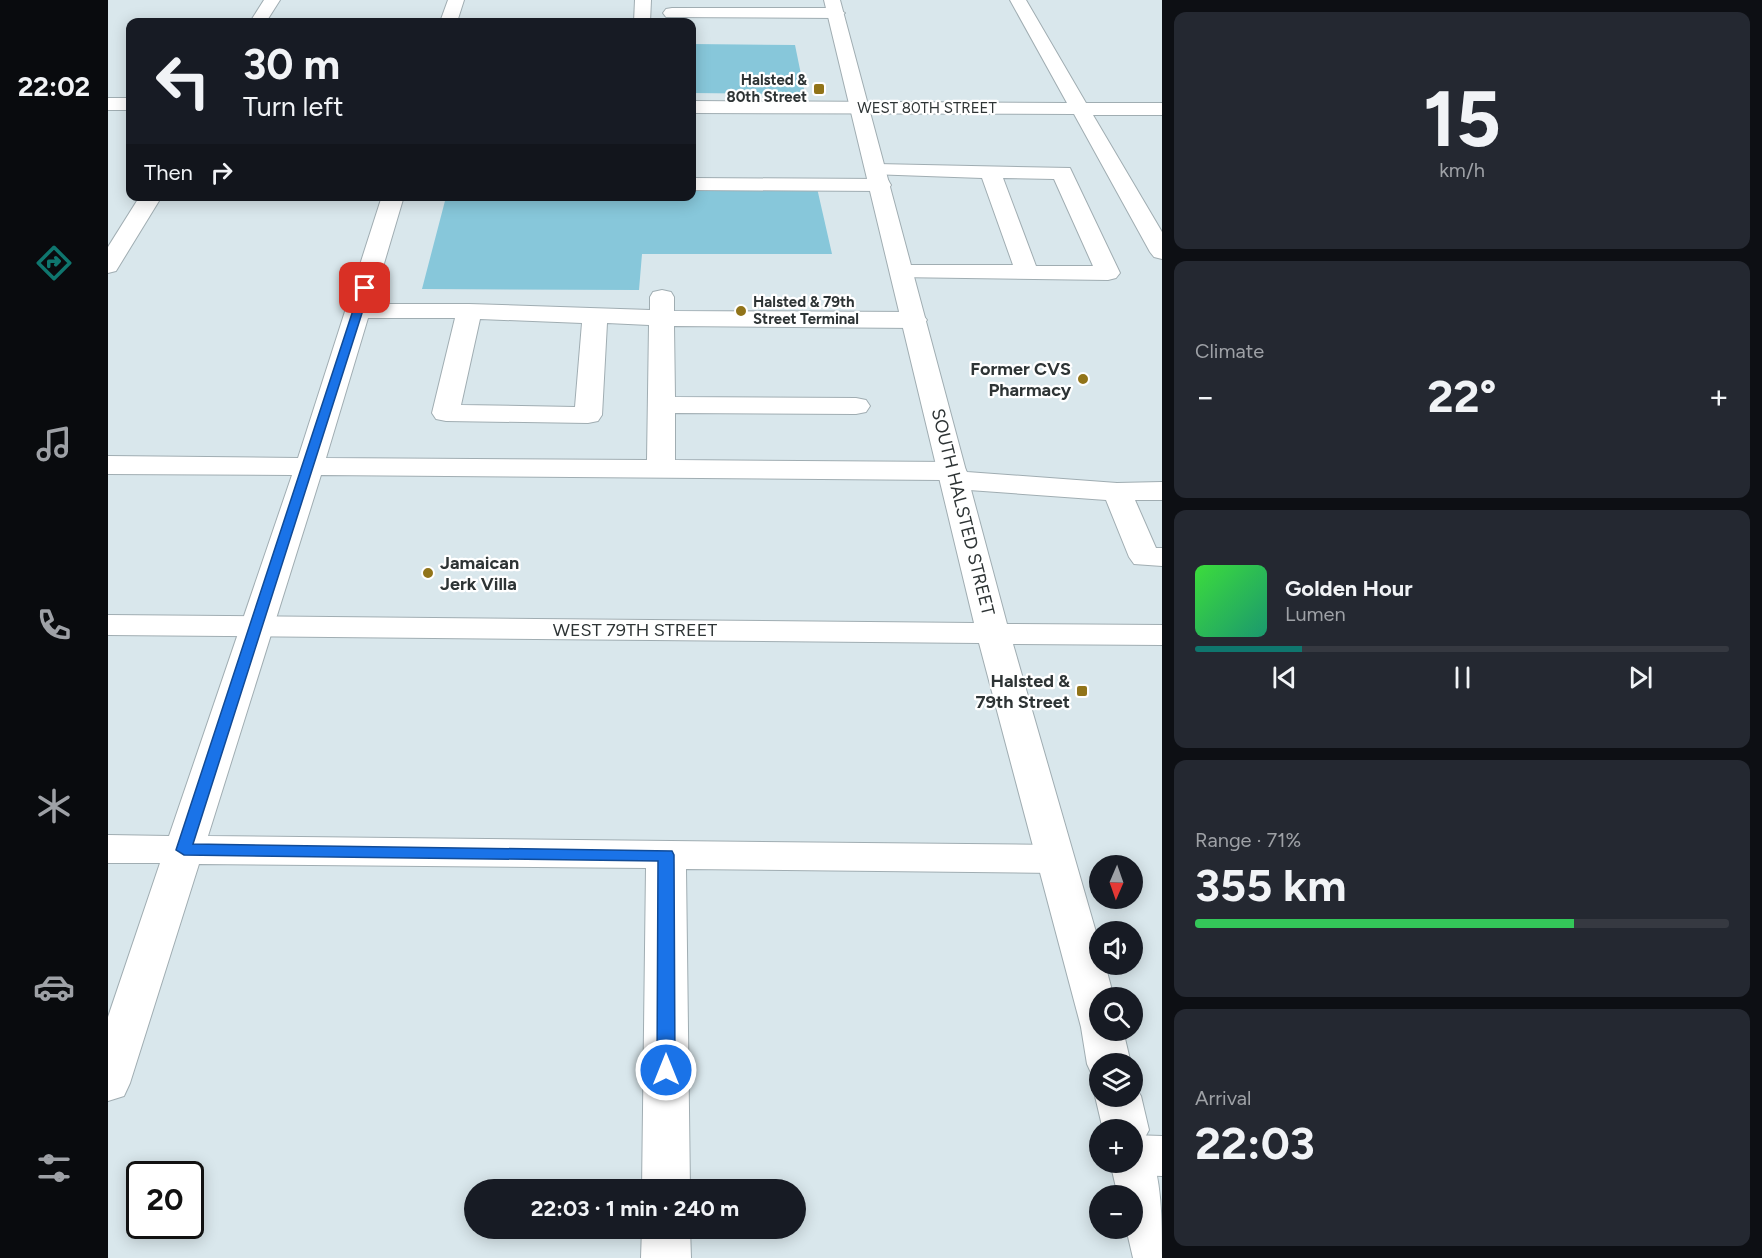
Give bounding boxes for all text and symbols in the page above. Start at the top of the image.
text: 30 m [243,39,340,90]
icon: left [144,42,222,120]
text: 22:02 [18,70,90,103]
place label: Halsted & 80th Street [726,71,807,106]
text: 15 [1423,72,1501,166]
marker: Halsted & 80th Street [812,82,826,96]
text: Turn left [243,90,343,123]
street label: WEST 80TH STREET [857,99,997,117]
icon: right [205,156,238,189]
text: km/h [1439,158,1485,182]
text: Then [144,159,193,186]
icon: directions [33,242,75,284]
pin [339,262,390,313]
icon: arrive [348,271,381,304]
place label: Halsted & 79th Street Terminal [753,293,859,328]
marker: Halsted & 79th Street Terminal [734,304,748,318]
text: Climate [1195,339,1264,363]
place label: Former CVS Pharmacy [970,358,1072,401]
text: 22° [1427,369,1497,423]
marker: Former CVS Pharmacy [1076,372,1090,386]
text: − [1195,377,1216,416]
text: + [1708,377,1729,416]
street label: SOUTH HALSTED STREET [927,406,999,618]
icon: music [33,423,75,465]
place label: Jamaican Jerk Villa [440,552,519,595]
marker: Jamaican Jerk Villa [421,566,435,580]
text: Golden Hour [1285,575,1413,602]
text: Lumen [1285,602,1346,626]
icon: phone [33,604,75,646]
street label: WEST 79TH STREET [553,619,717,641]
icon: previous [1268,661,1301,694]
icon: pause [1446,661,1479,694]
icon: next [1624,661,1657,694]
place label: Halsted & 79th Street [976,670,1070,713]
marker: Halsted & 79th Street [1075,684,1089,698]
icon: climate [33,785,75,827]
text: Range · 71% [1195,828,1301,852]
north arrow [1089,855,1143,909]
map controls [1089,855,1143,1239]
text: 355 km [1195,858,1346,912]
button: sound [1089,921,1143,975]
icon: car [33,966,75,1008]
button: search [1089,987,1143,1041]
position arrow [634,1038,698,1102]
button: layers [1089,1053,1143,1107]
text: Arrival [1195,1086,1251,1110]
text: 22:03 [1195,1116,1315,1170]
button: + [1089,1119,1143,1173]
icon: filters [33,1147,75,1189]
speed limit sign: 20 [126,1161,204,1239]
button: − [1089,1185,1143,1239]
text: 22:03 · 1 min · 240 m [531,1195,739,1222]

